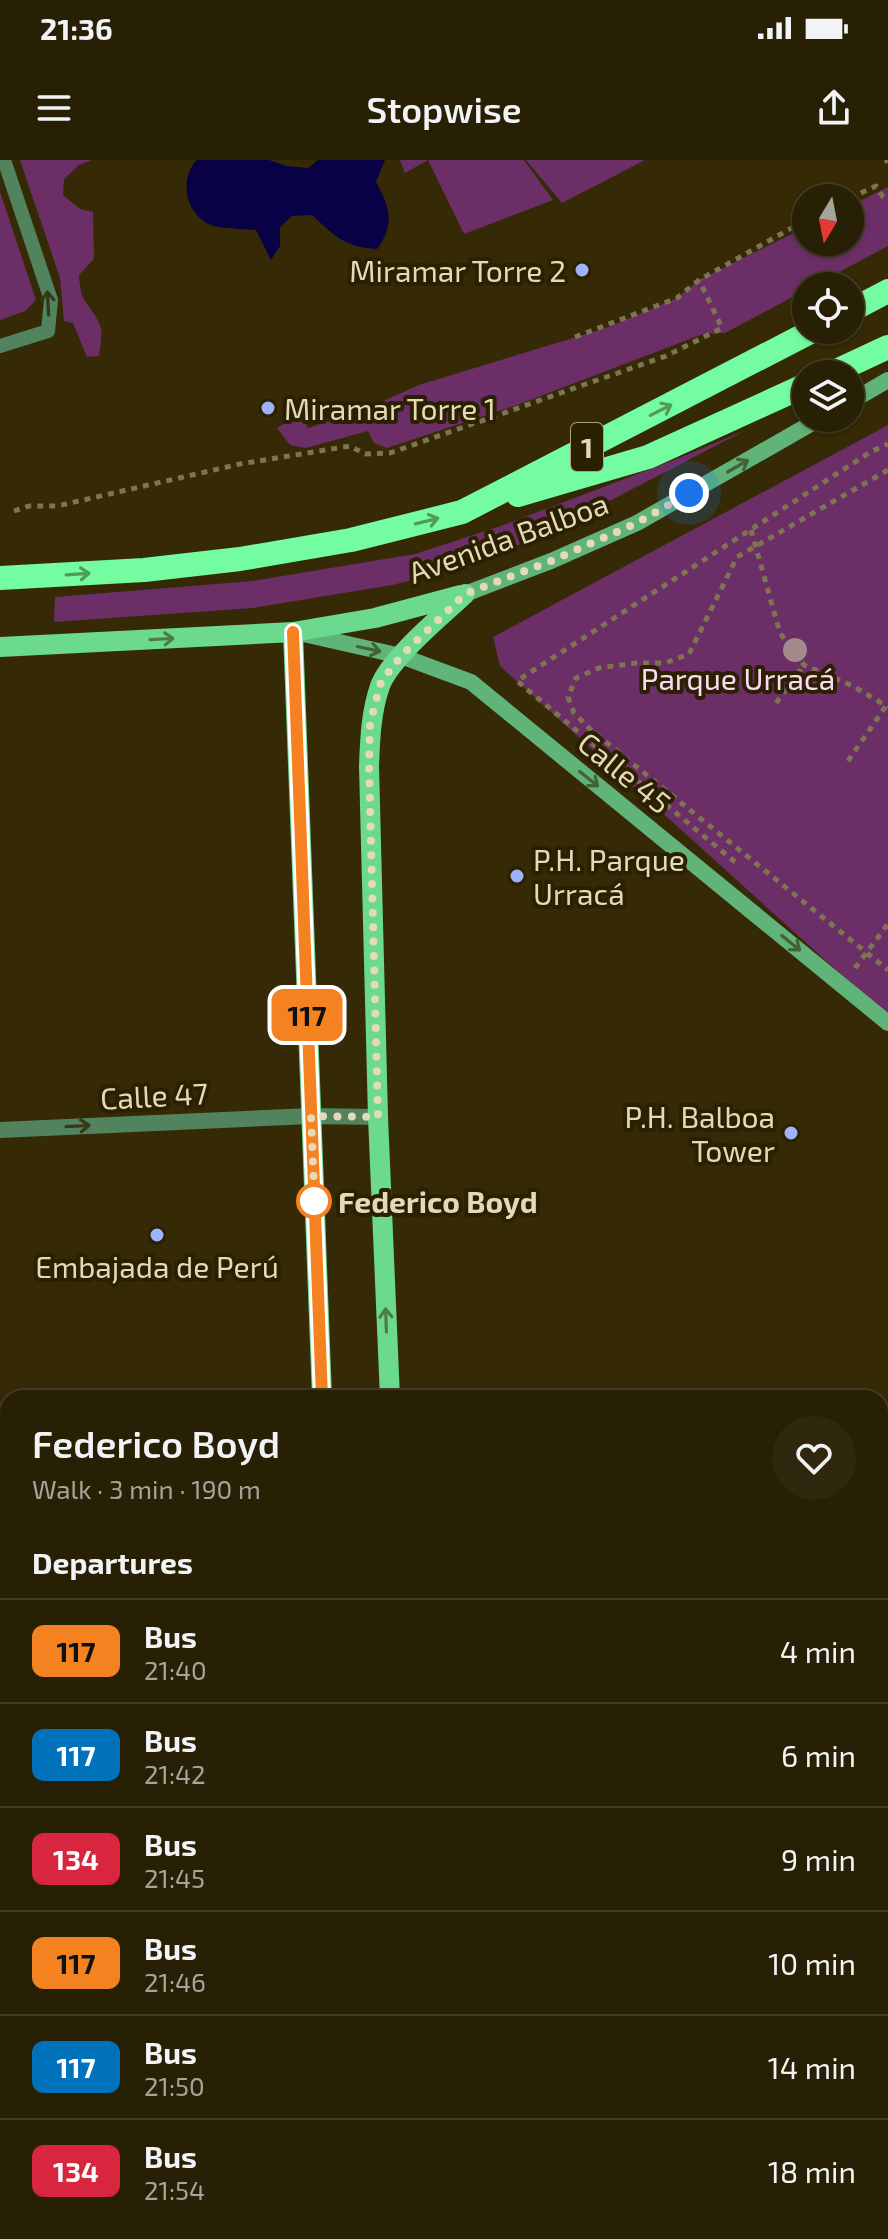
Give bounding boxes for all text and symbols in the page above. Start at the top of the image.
text: 21:36 [40,10,113,46]
icon: menu [32,86,76,130]
icon: share [812,86,856,130]
text: Stopwise [366,87,522,130]
north arrow [792,184,864,256]
map controls [792,184,864,432]
place label: Miramar Torre 2 [349,252,566,288]
marker: Miramar Torre 2 [573,261,591,279]
button: locate [792,272,864,344]
one-way arrow [41,291,56,317]
button: layers [792,360,864,432]
place label: Miramar Torre 1 [284,390,496,426]
marker: Miramar Torre 1 [259,399,277,417]
one-way arrow [649,401,673,417]
road number: 1 [571,423,603,471]
one-way arrow [726,458,749,474]
your location [669,473,709,513]
street label: Avenida Balboa [403,484,613,590]
one-way arrow [414,512,439,527]
one-way arrow [64,566,91,581]
one-way arrow [148,632,175,647]
one-way arrow [356,642,382,657]
park label: Parque Urracá [641,660,835,696]
street label: Calle 45 [571,724,679,820]
one-way arrow [578,770,599,788]
place label: P.H. Parque Urracá [533,841,685,911]
marker: P.H. Parque Urracá [508,867,526,885]
one-way arrow [780,934,801,952]
line badge: 117 [261,989,353,1041]
text: 117 [288,998,326,1032]
street label: Calle 47 [99,1074,209,1116]
place label: P.H. Balboa Tower [625,1098,775,1168]
one-way arrow [64,1119,91,1134]
marker: P.H. Balboa Tower [782,1124,800,1142]
place label: Federico Boyd [338,1183,538,1220]
marker: Federico Boyd [297,1184,331,1218]
marker: Embajada de Perú [148,1226,166,1244]
place label: Embajada de Perú [35,1248,279,1284]
one-way arrow [379,1307,394,1334]
button: heart [772,1416,856,1500]
text: Federico Boyd [32,1420,280,1466]
text: Walk · 3 min · 190 m [32,1473,261,1504]
text: Departures [32,1544,193,1580]
text: Bus [144,1618,197,1654]
text: 4 min [780,1633,856,1669]
text: 117 [57,1634,95,1668]
text: 21:40 [144,1654,207,1685]
text: Bus [144,1722,197,1758]
text: 6 min [781,1737,856,1773]
text: 117 [57,1738,95,1772]
text: 21:42 [144,1758,206,1789]
text: Bus [144,1826,197,1862]
text: 9 min [781,1841,856,1877]
text: 134 [53,1842,99,1876]
text: 21:45 [144,1862,205,1893]
text: Bus [144,1930,197,1966]
text: 10 min [768,1945,856,1981]
text: 117 [57,1946,95,1980]
text: 21:46 [144,1966,206,1997]
text: Bus [144,2034,197,2070]
text: 14 min [768,2049,856,2085]
text: 117 [57,2050,95,2084]
text: 21:50 [144,2070,205,2101]
text: Bus [144,2138,197,2174]
text: 18 min [768,2153,856,2189]
text: 134 [53,2154,99,2188]
text: 21:54 [144,2174,205,2205]

